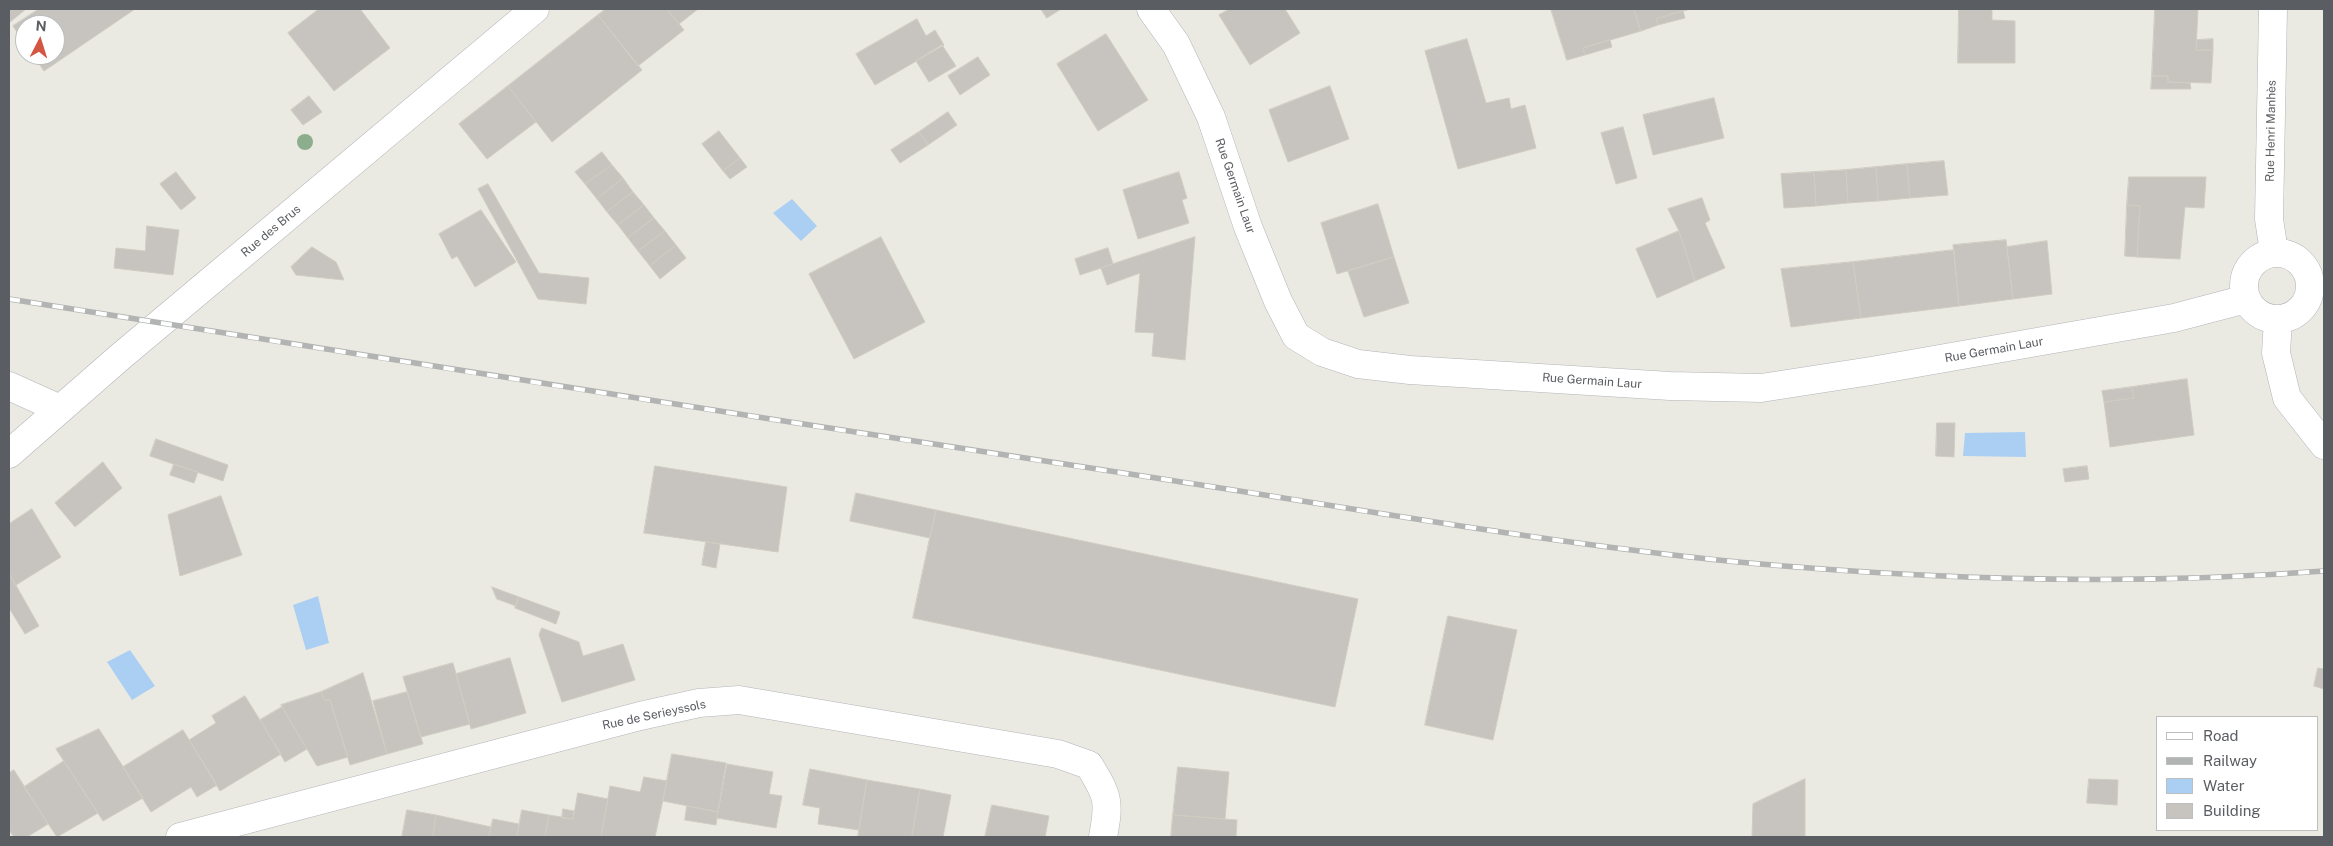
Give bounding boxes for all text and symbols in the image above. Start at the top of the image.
north arrow [15,15,65,65]
text: N [35,18,47,34]
street label: Rue Henri Manhès [2263,80,2279,182]
street label: Rue Germain Laur [1212,136,1258,236]
street label: Rue des Brus [238,202,304,260]
street label: Rue Germain Laur [1944,334,2044,366]
street label: Rue Germain Laur [1542,370,1642,392]
street label: Rue de Serieyssols [601,697,707,733]
legend [2156,716,2318,831]
text: Road [2203,727,2239,744]
text: Railway [2203,752,2257,769]
text: Water [2203,777,2245,794]
text: Building [2203,802,2261,819]

